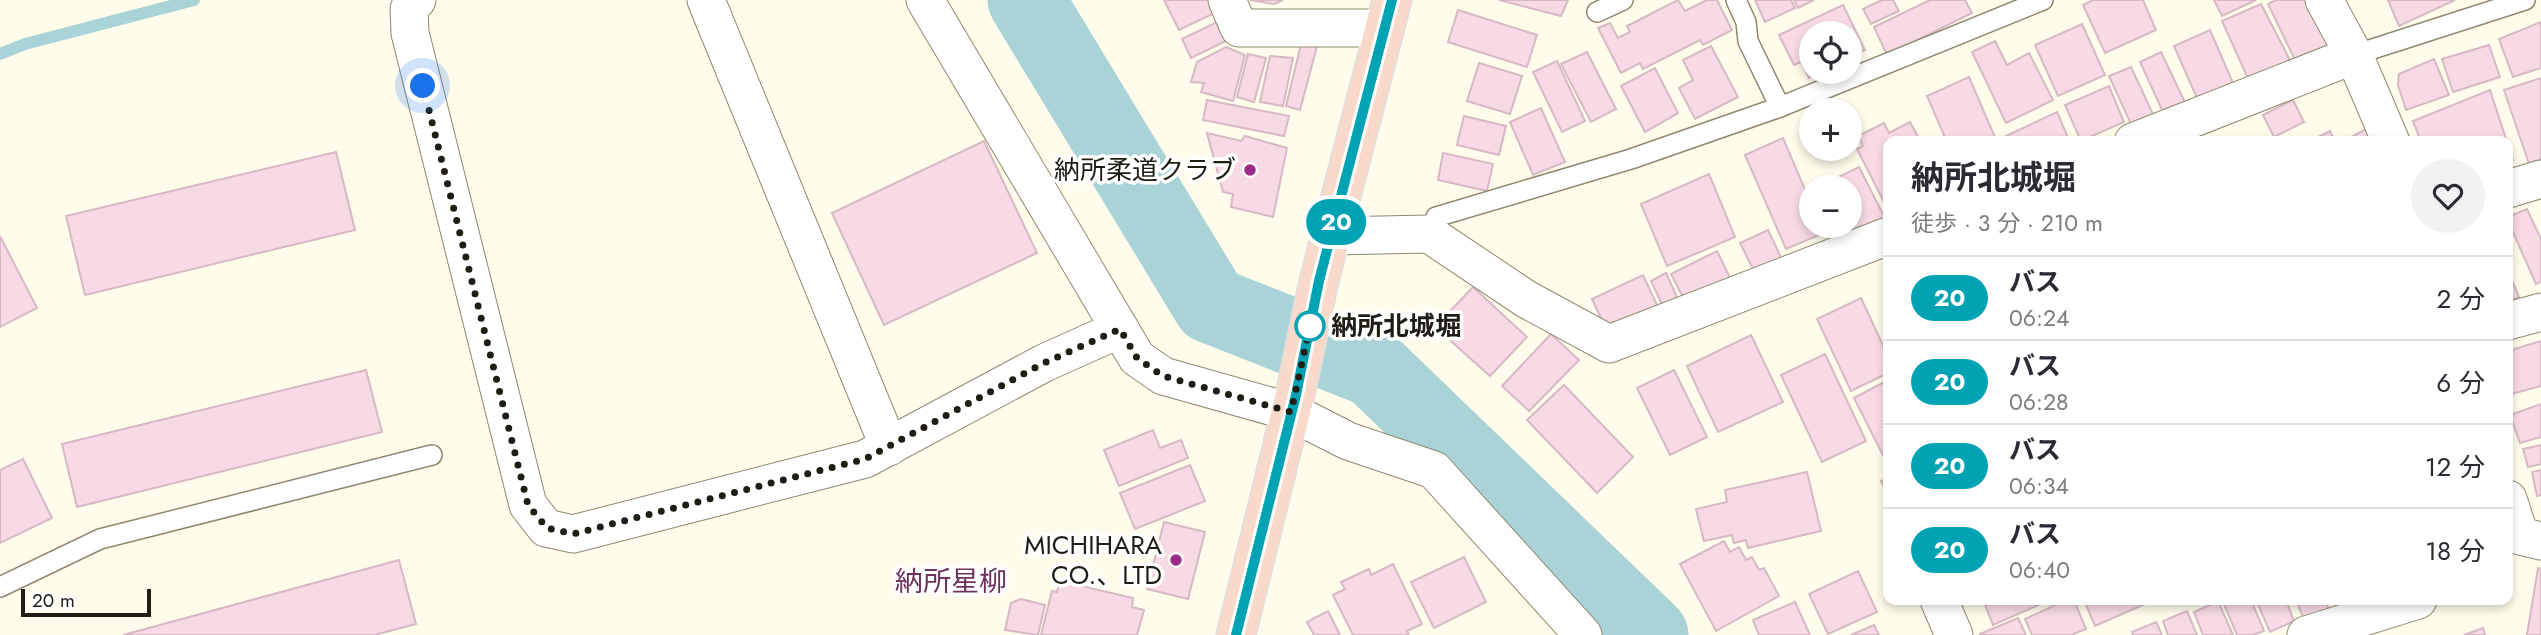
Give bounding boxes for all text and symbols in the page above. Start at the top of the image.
map controls [1799,21,1862,238]
button: locate [1799,21,1862,84]
your location [405,68,440,103]
button: + [1799,98,1862,161]
place label: 納所柔道クラブ [1054,151,1236,189]
text: 納所北城堀 [1911,154,2076,201]
button: heart [2411,159,2485,233]
marker: 納所柔道クラブ [1242,162,1258,178]
button: − [1799,175,1862,238]
line badge: 20 [1304,199,1368,245]
text: 20 [1320,204,1352,239]
text: 徒歩 · 3 分 · 210 m [1911,206,2103,240]
text: バス [2009,263,2061,301]
text: 20 [1934,280,1965,315]
text: 2 分 [2436,280,2485,318]
text: 06:24 [2009,301,2069,335]
place label: 納所北城堀 [1331,307,1461,345]
marker: 納所北城堀 [1295,311,1325,341]
text: バス [2009,347,2061,385]
text: 20 [1934,364,1965,399]
text: 6 分 [2436,364,2485,402]
text: 06:28 [2009,385,2069,419]
text: バス [2009,431,2061,469]
text: 20 [1934,448,1965,483]
text: 12 分 [2425,448,2485,486]
text: 06:34 [2009,469,2069,503]
text: バス [2009,515,2061,553]
place label: MICHIHARA CO.、LTD [1024,526,1163,594]
text: 20 [1934,532,1965,567]
text: 18 分 [2425,532,2485,570]
marker: MICHIHARA CO.、LTD [1168,552,1184,568]
text: 06:40 [2009,553,2070,587]
district label: 納所星柳 [895,561,1007,602]
scale bar [21,586,150,618]
text: 20 m [32,587,75,614]

